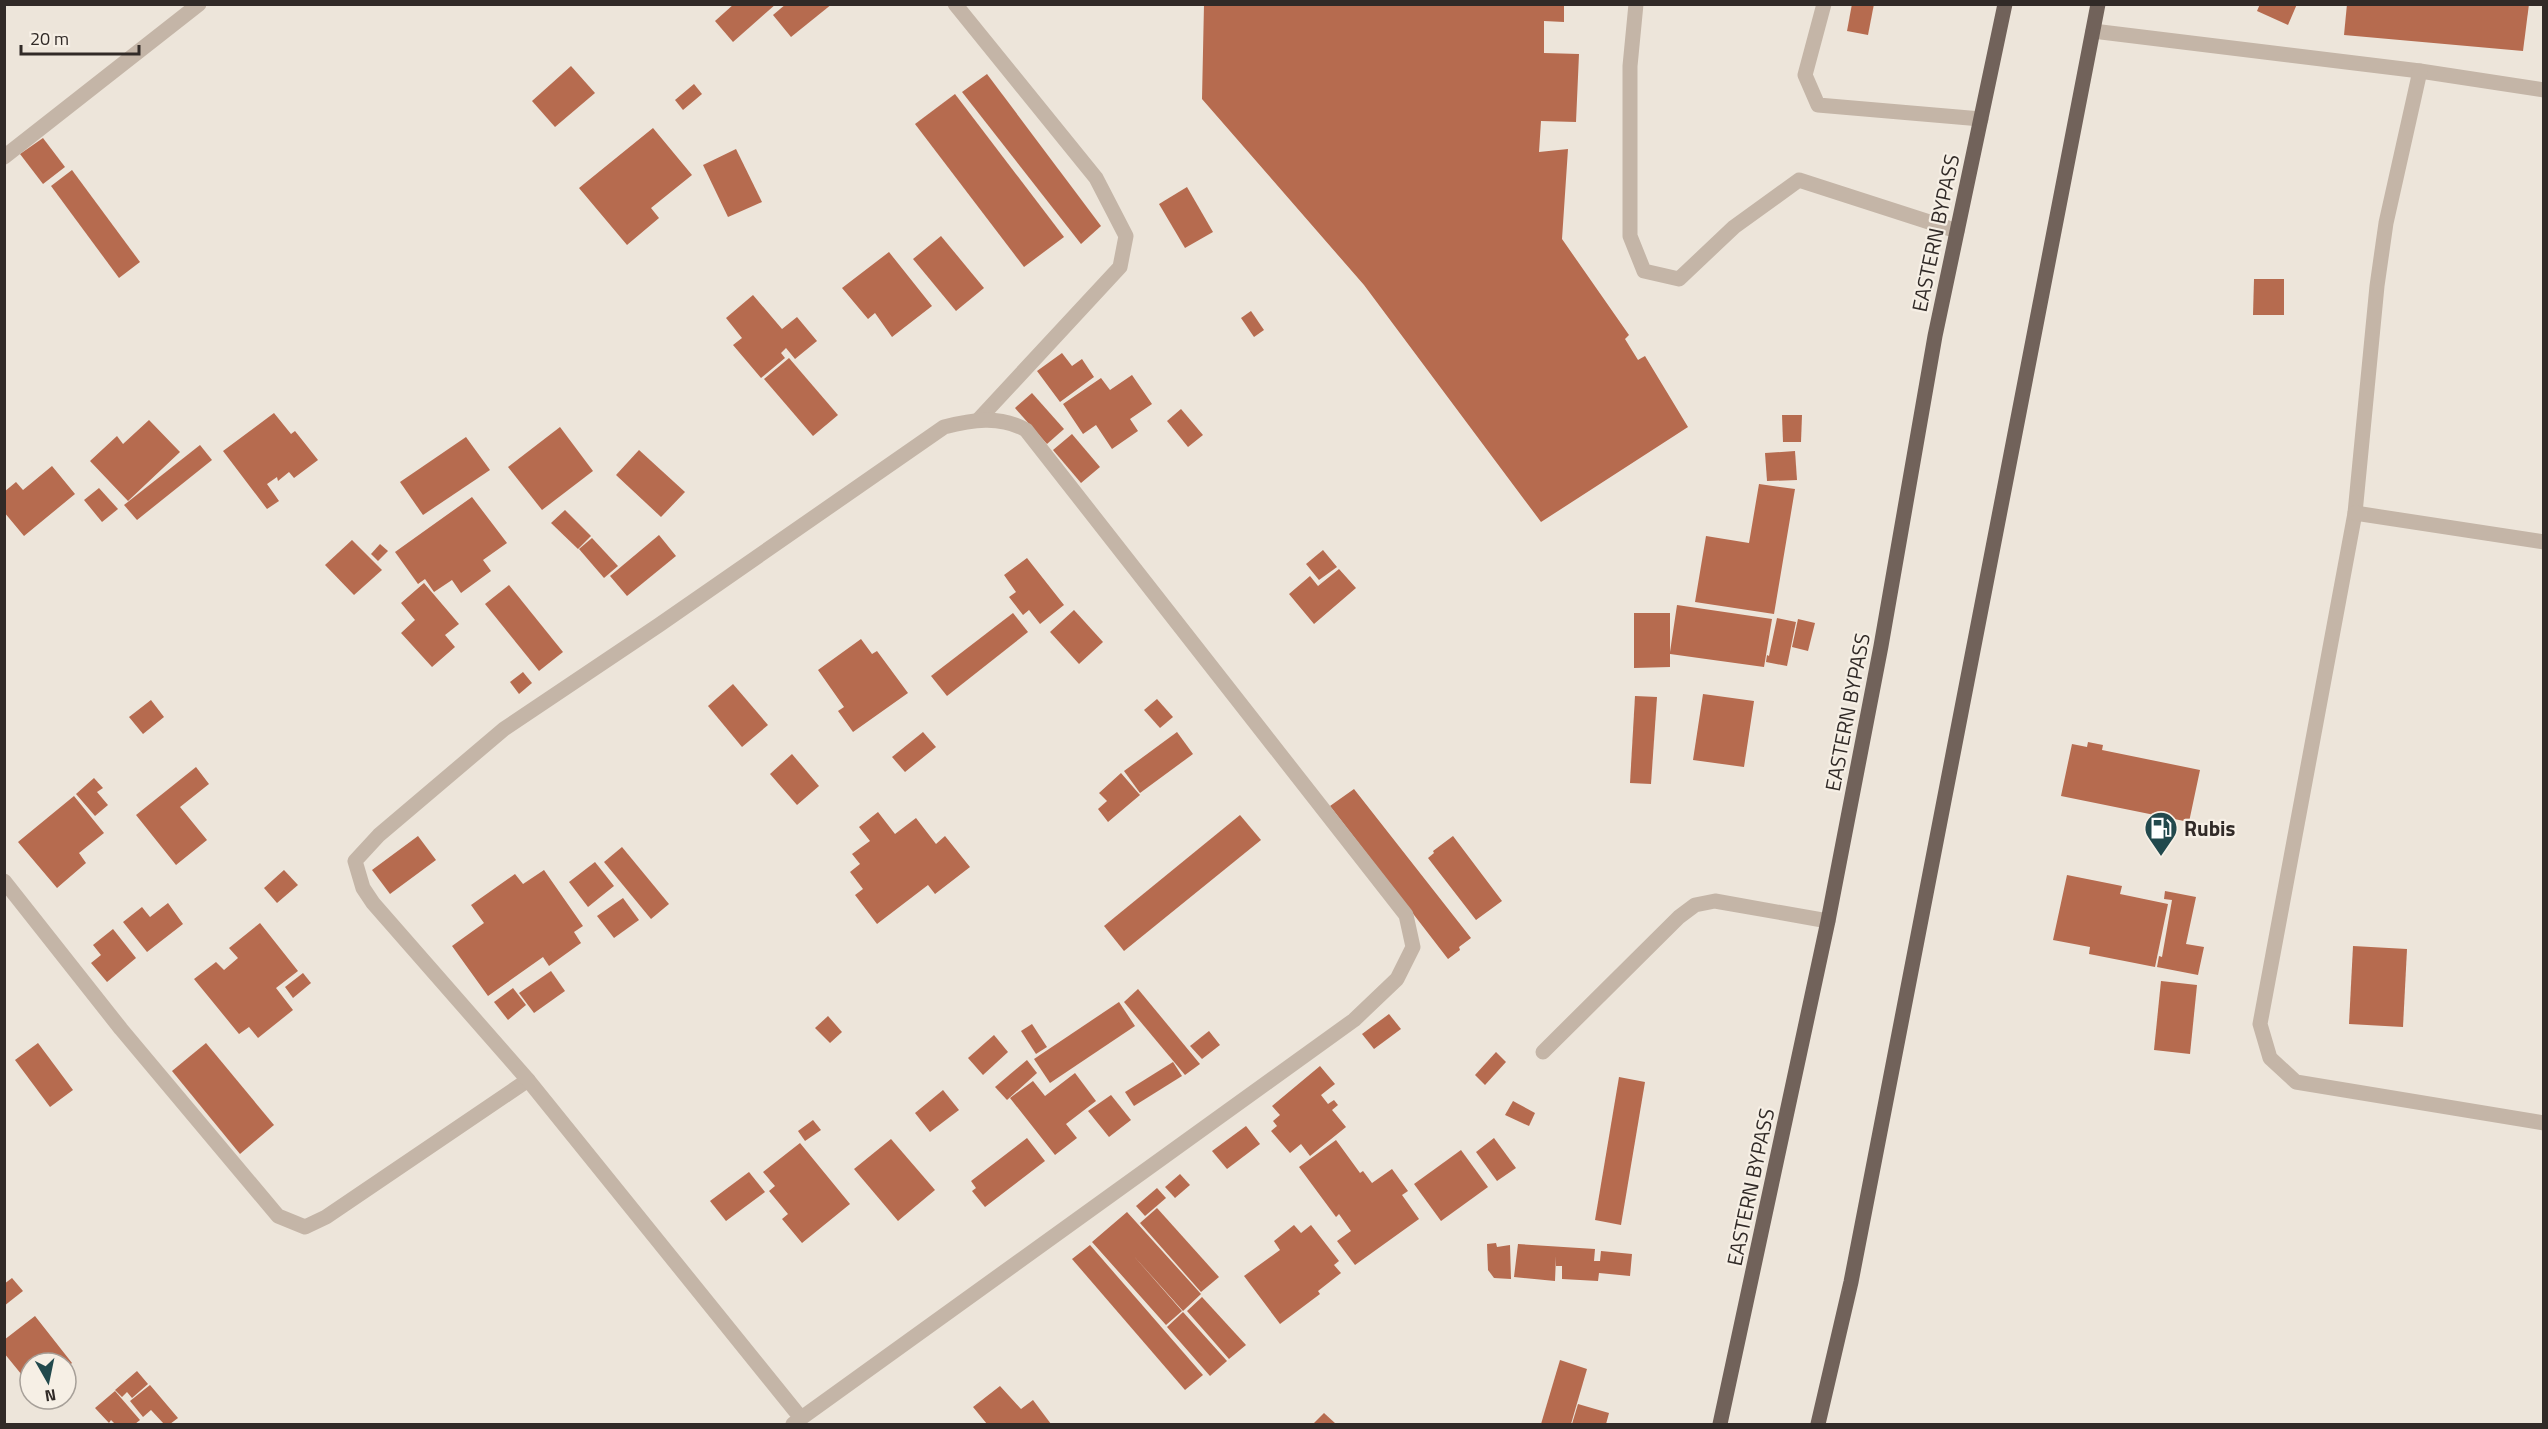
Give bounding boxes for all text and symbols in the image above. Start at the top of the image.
scale bar [21,18,140,56]
text: 20 m [30,25,69,52]
street label: EASTERN BYPASS [1903,151,1967,315]
street label: EASTERN BYPASS [1816,630,1878,794]
fuel station icon: Rubis [2143,810,2179,857]
place label: Rubis [2184,812,2235,844]
street label: EASTERN BYPASS [1718,1105,1782,1269]
north arrow [18,1351,78,1411]
text: N [43,1383,58,1409]

